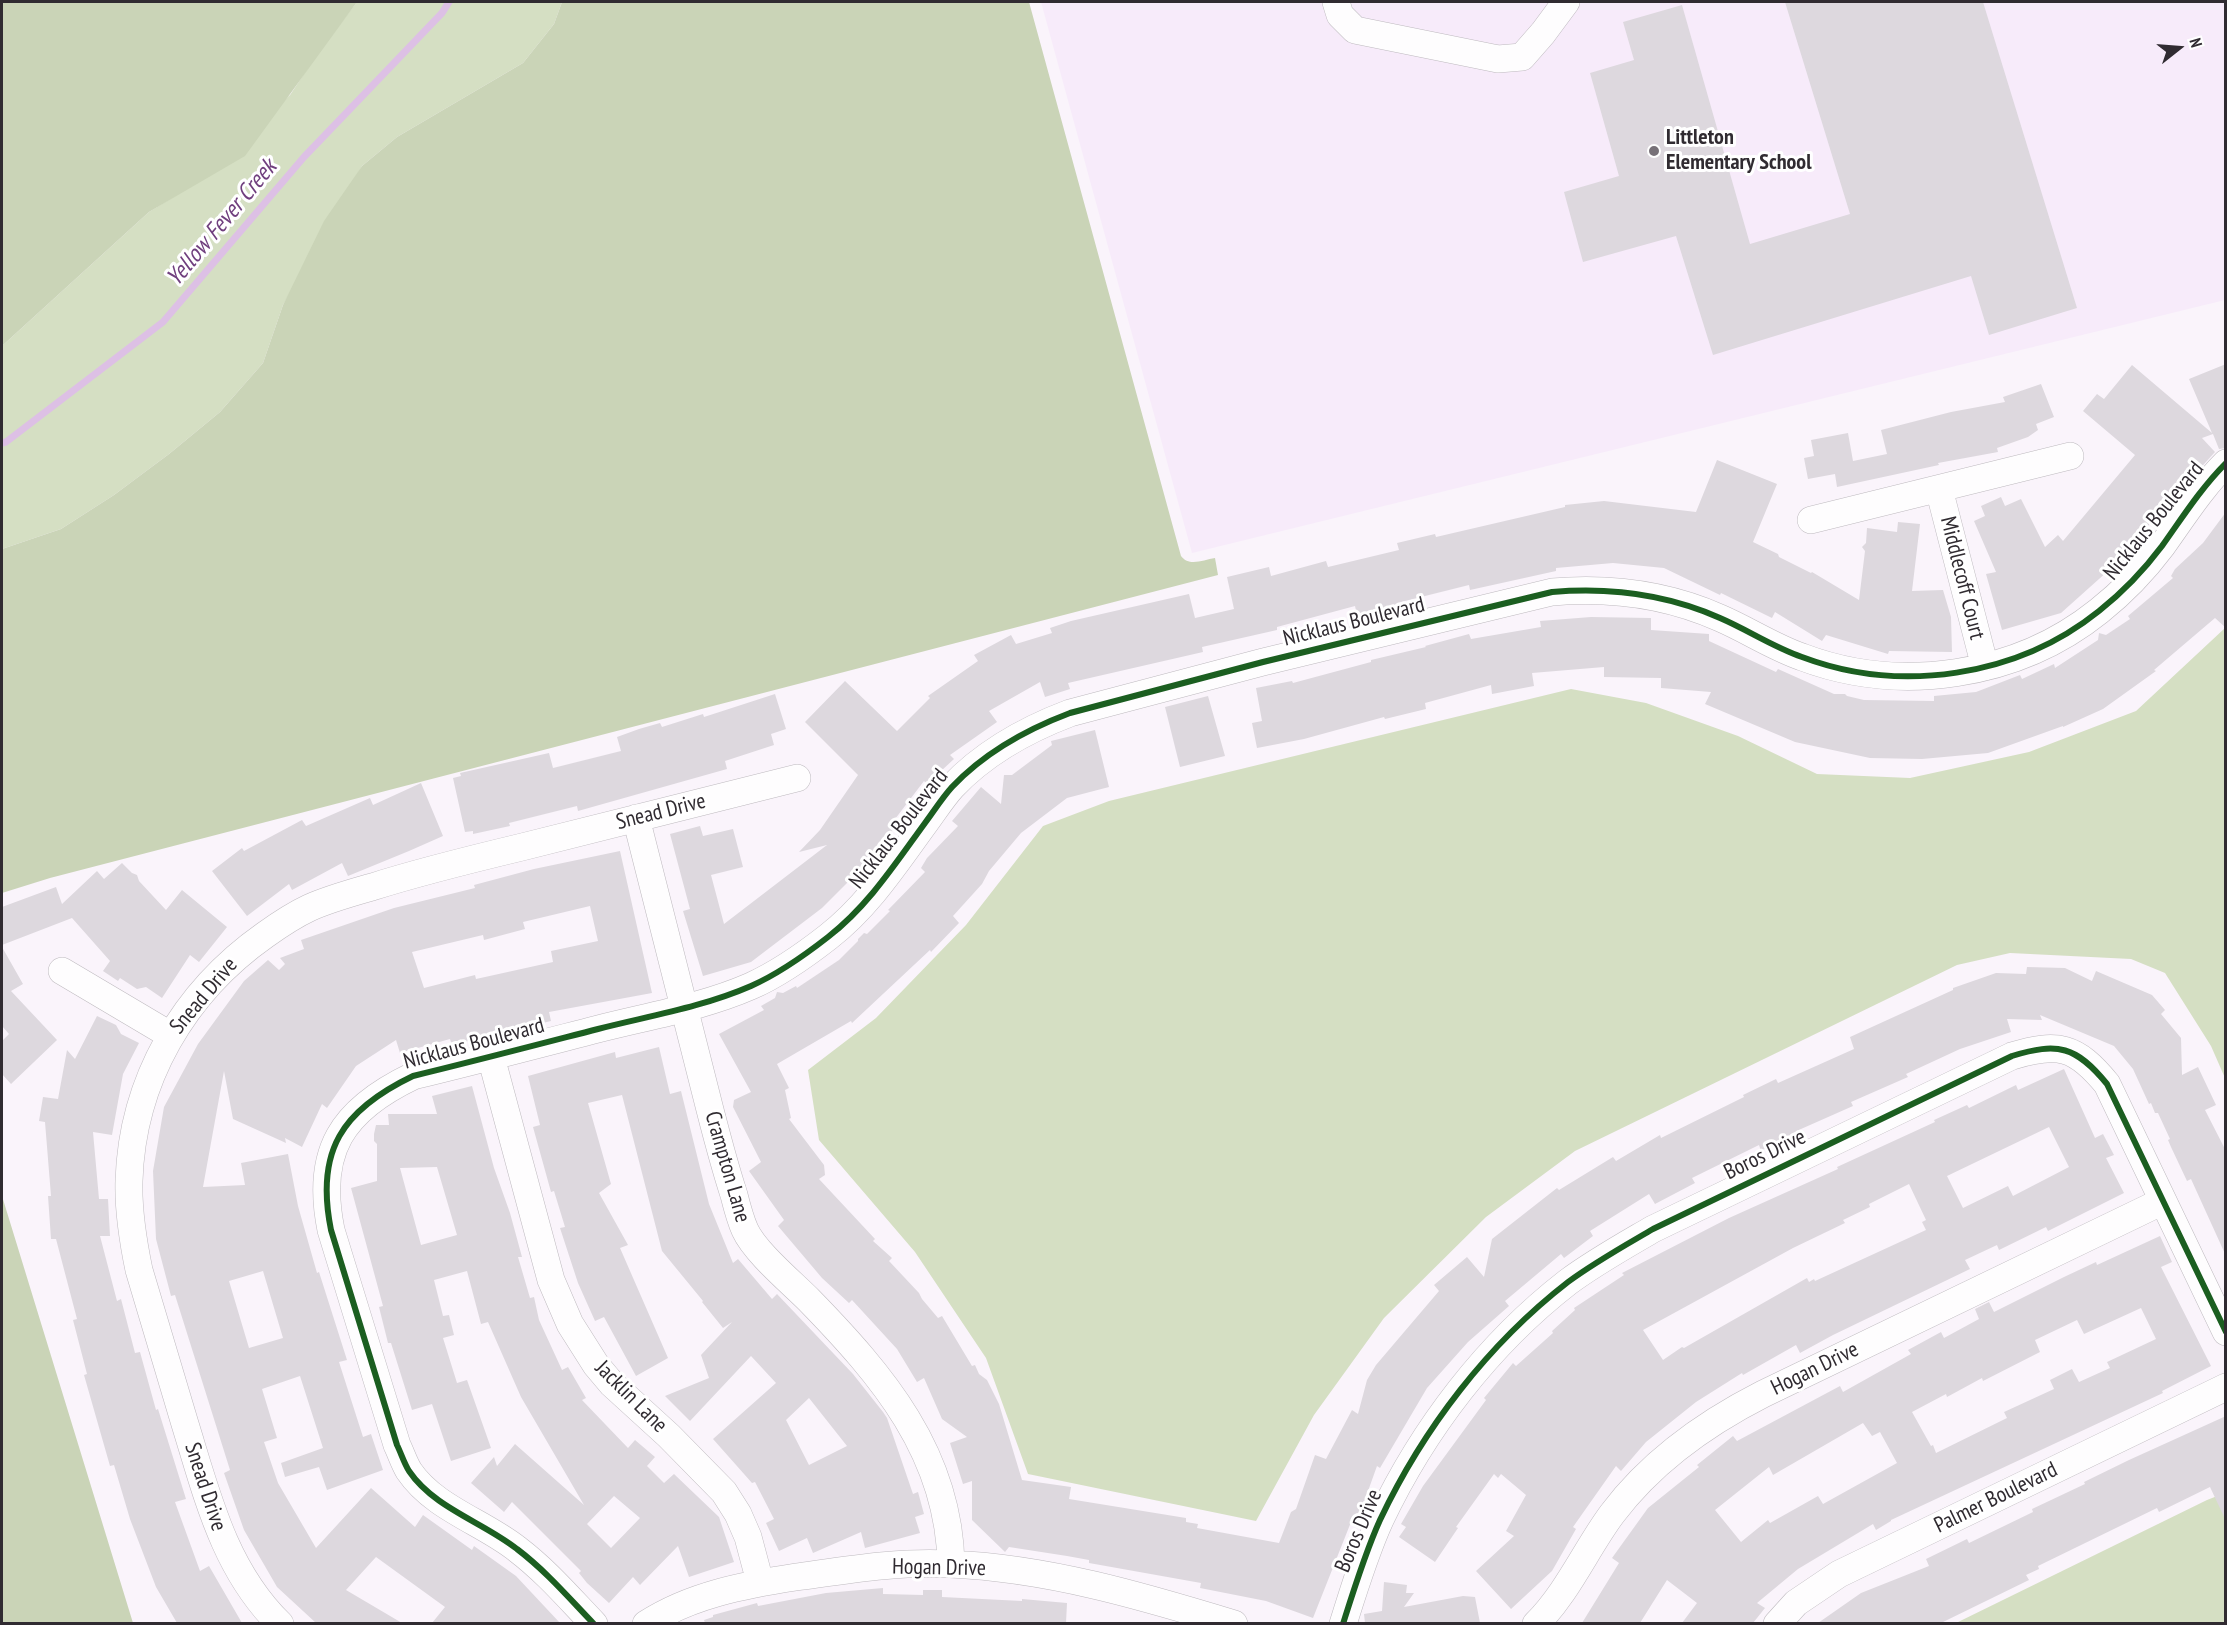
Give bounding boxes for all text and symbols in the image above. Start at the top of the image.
north arrow [2149,18,2209,78]
text: N [2185,36,2207,50]
place label: Littleton Elementary School [1666,125,1812,176]
marker: Littleton Elementary School [1647,144,1661,158]
water label: Yellow Fever Creek [161,154,283,292]
street label: Nicklaus Boulevard [2098,456,2210,586]
street label: Middlecoff Court [1934,514,1990,642]
street label: Nicklaus Boulevard [1281,592,1427,652]
street label: Nicklaus Boulevard [844,764,954,894]
street label: Snead Drive [614,788,708,836]
street label: Snead Drive [165,953,243,1039]
street label: Nicklaus Boulevard [401,1013,547,1075]
street label: Crampton Lane [699,1108,755,1226]
street label: Boros Drive [1720,1124,1810,1186]
street label: Hogan Drive [1767,1337,1863,1401]
street label: Jacklin Lane [589,1355,673,1439]
street label: Snead Drive [178,1440,232,1534]
street label: Palmer Boulevard [1930,1457,2062,1539]
street label: Boros Drive [1330,1486,1388,1576]
street label: Hogan Drive [892,1554,986,1582]

